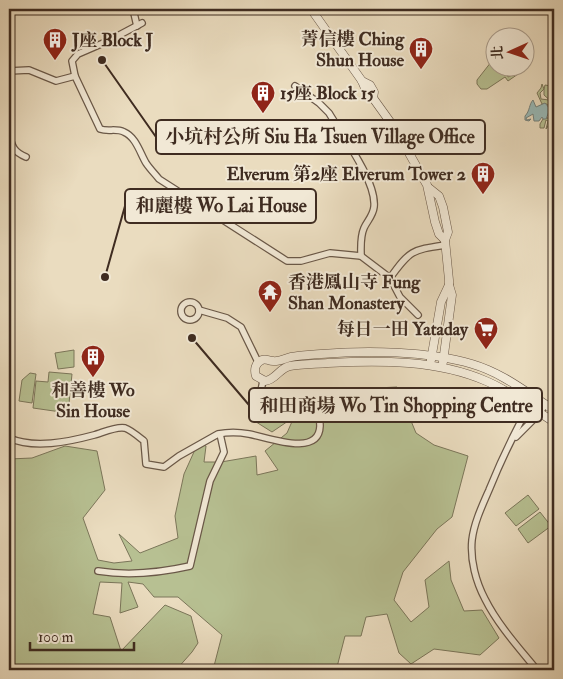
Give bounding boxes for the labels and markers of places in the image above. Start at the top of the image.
building icon: J座 Block J [42,27,68,61]
place label: 菁信樓 Ching Shun House [301,28,405,72]
place label: J座 Block J [71,29,154,52]
building icon: 菁信樓 Ching Shun House [408,36,434,70]
building icon: 15座 Block 15 [250,80,276,114]
place label: 15座 Block 15 [280,82,376,105]
callout: 小坑村公所 Siu Ha Tsuen Village Office [156,120,485,154]
building icon: Elverum 第2座 Elverum Tower 2 [470,161,496,195]
place label: Elverum 第2座 Elverum Tower 2 [227,163,466,186]
callout: 和麗樓 Wo Lai House [125,189,316,223]
place label: 香港鳳山寺 Fung Shan Monastery [288,271,421,315]
temple icon: 香港鳳山寺 Fung Shan Monastery [257,279,283,313]
supermarket icon: 每日一田 Yataday [473,316,499,350]
place label: 每日一田 Yataday [337,318,469,341]
building icon: 和善樓 Wo Sin House [80,344,106,378]
place label: 和善樓 Wo Sin House [51,379,135,423]
callout: 和田商場 Wo Tin Shopping Centre [249,388,542,422]

